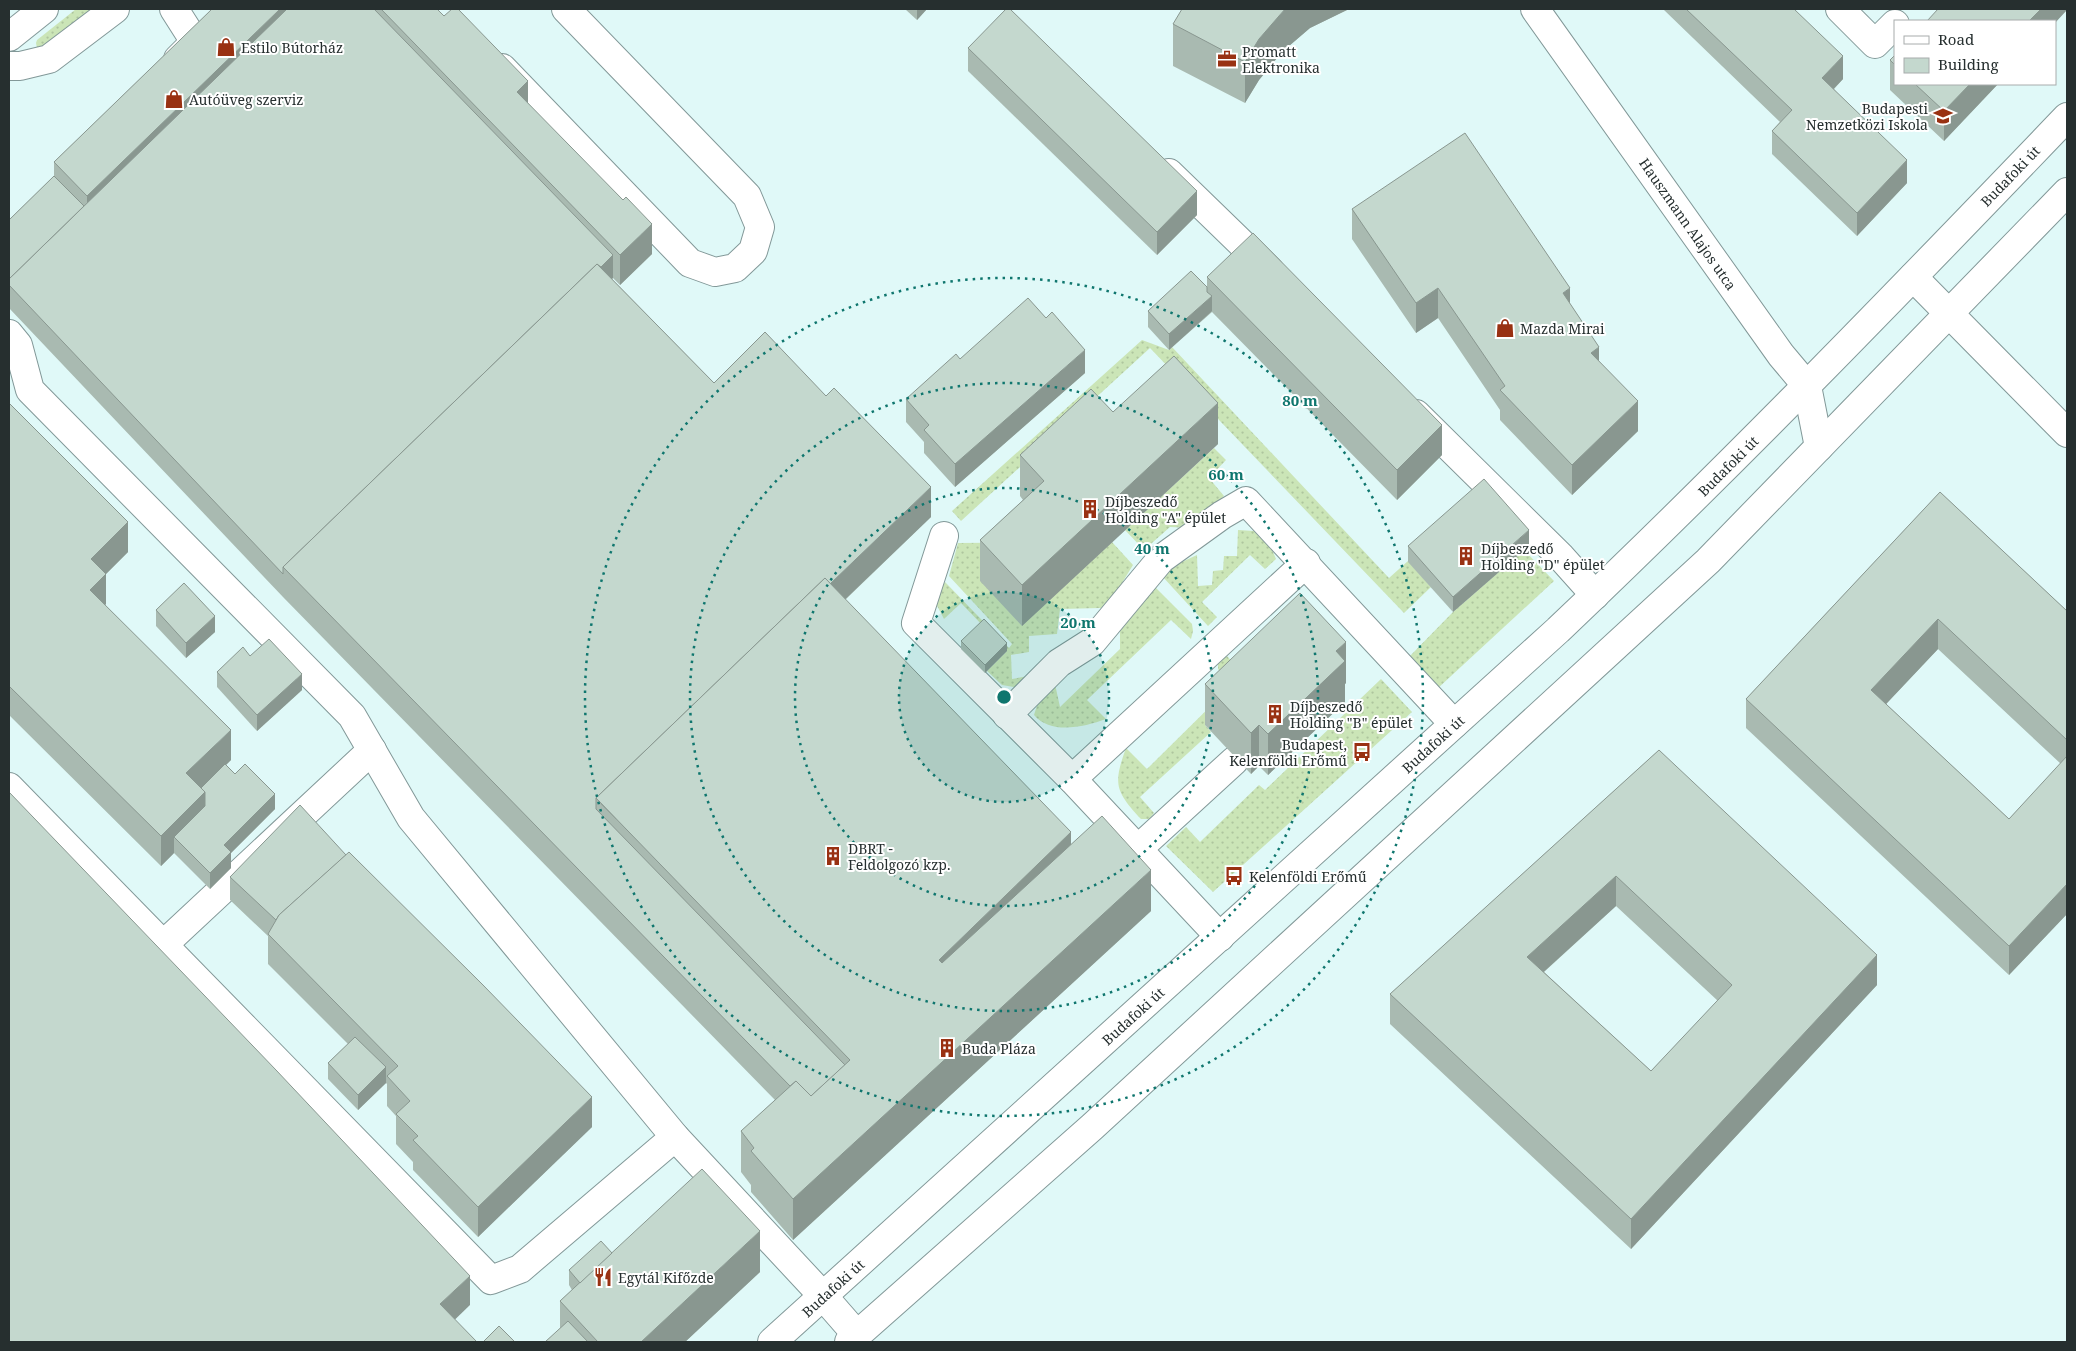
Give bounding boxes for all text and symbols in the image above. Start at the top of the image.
legend [1894,20,2056,85]
text: Road [1938,29,1974,49]
shop icon: Estilo Bútorház [215,36,237,58]
place label: Estilo Bútorház [241,38,343,57]
place label: Promatt Elektronika [1242,42,1320,77]
office icon: Promatt Elektronika [1216,48,1238,70]
text: Building [1938,54,1999,74]
shop icon: Autóüveg szerviz [163,88,185,110]
place label: Autóüveg szerviz [189,90,303,109]
place label: Budapesti Nemzetközi Iskola [1806,99,1929,134]
school or university icon: Budapesti Nemzetközi Iskola [1932,105,1954,127]
street label: Budafoki út [1976,141,2044,211]
street label: Hauszmann Alajos utca [1635,154,1741,294]
shop icon: Mazda Mirai [1494,317,1516,339]
place label: Mazda Mirai [1520,319,1605,338]
text: 80 m [1282,390,1318,410]
street label: Budafoki út [1694,432,1762,500]
text: 60 m [1208,464,1244,484]
place label: Díjbeszedő Holding "A" épület [1105,492,1226,527]
building icon: Díjbeszedő Holding "A" épület [1079,498,1101,520]
text: 40 m [1134,538,1170,558]
place label: Díjbeszedő Holding "D" épület [1481,539,1605,574]
building icon: Díjbeszedő Holding "D" épület [1455,545,1477,567]
text: 20 m [1060,612,1096,632]
centre of rings [995,688,1013,706]
place label: Díjbeszedő Holding "B" épület [1290,697,1413,732]
building icon: Díjbeszedő Holding "B" épület [1264,703,1286,725]
street label: Budafoki út [1398,711,1468,777]
place label: Budapest, Kelenföldi Erőmű [1229,735,1347,770]
bus stop icon: Budapest, Kelenföldi Erőmű [1351,741,1373,763]
place label: DBRT - Feldolgozó kzp. [848,839,950,874]
building icon: DBRT - Feldolgozó kzp. [822,845,844,867]
bus stop icon: Kelenföldi Erőmű [1223,865,1245,887]
place label: Kelenföldi Erőmű [1249,867,1367,886]
street label: Budafoki út [1098,983,1168,1049]
building icon: Buda Pláza [936,1037,958,1059]
place label: Buda Pláza [962,1039,1036,1058]
street label: Budafoki út [798,1255,868,1321]
restaurant icon: Egytál Kifőzde [592,1266,614,1288]
place label: Egytál Kifőzde [618,1268,714,1287]

